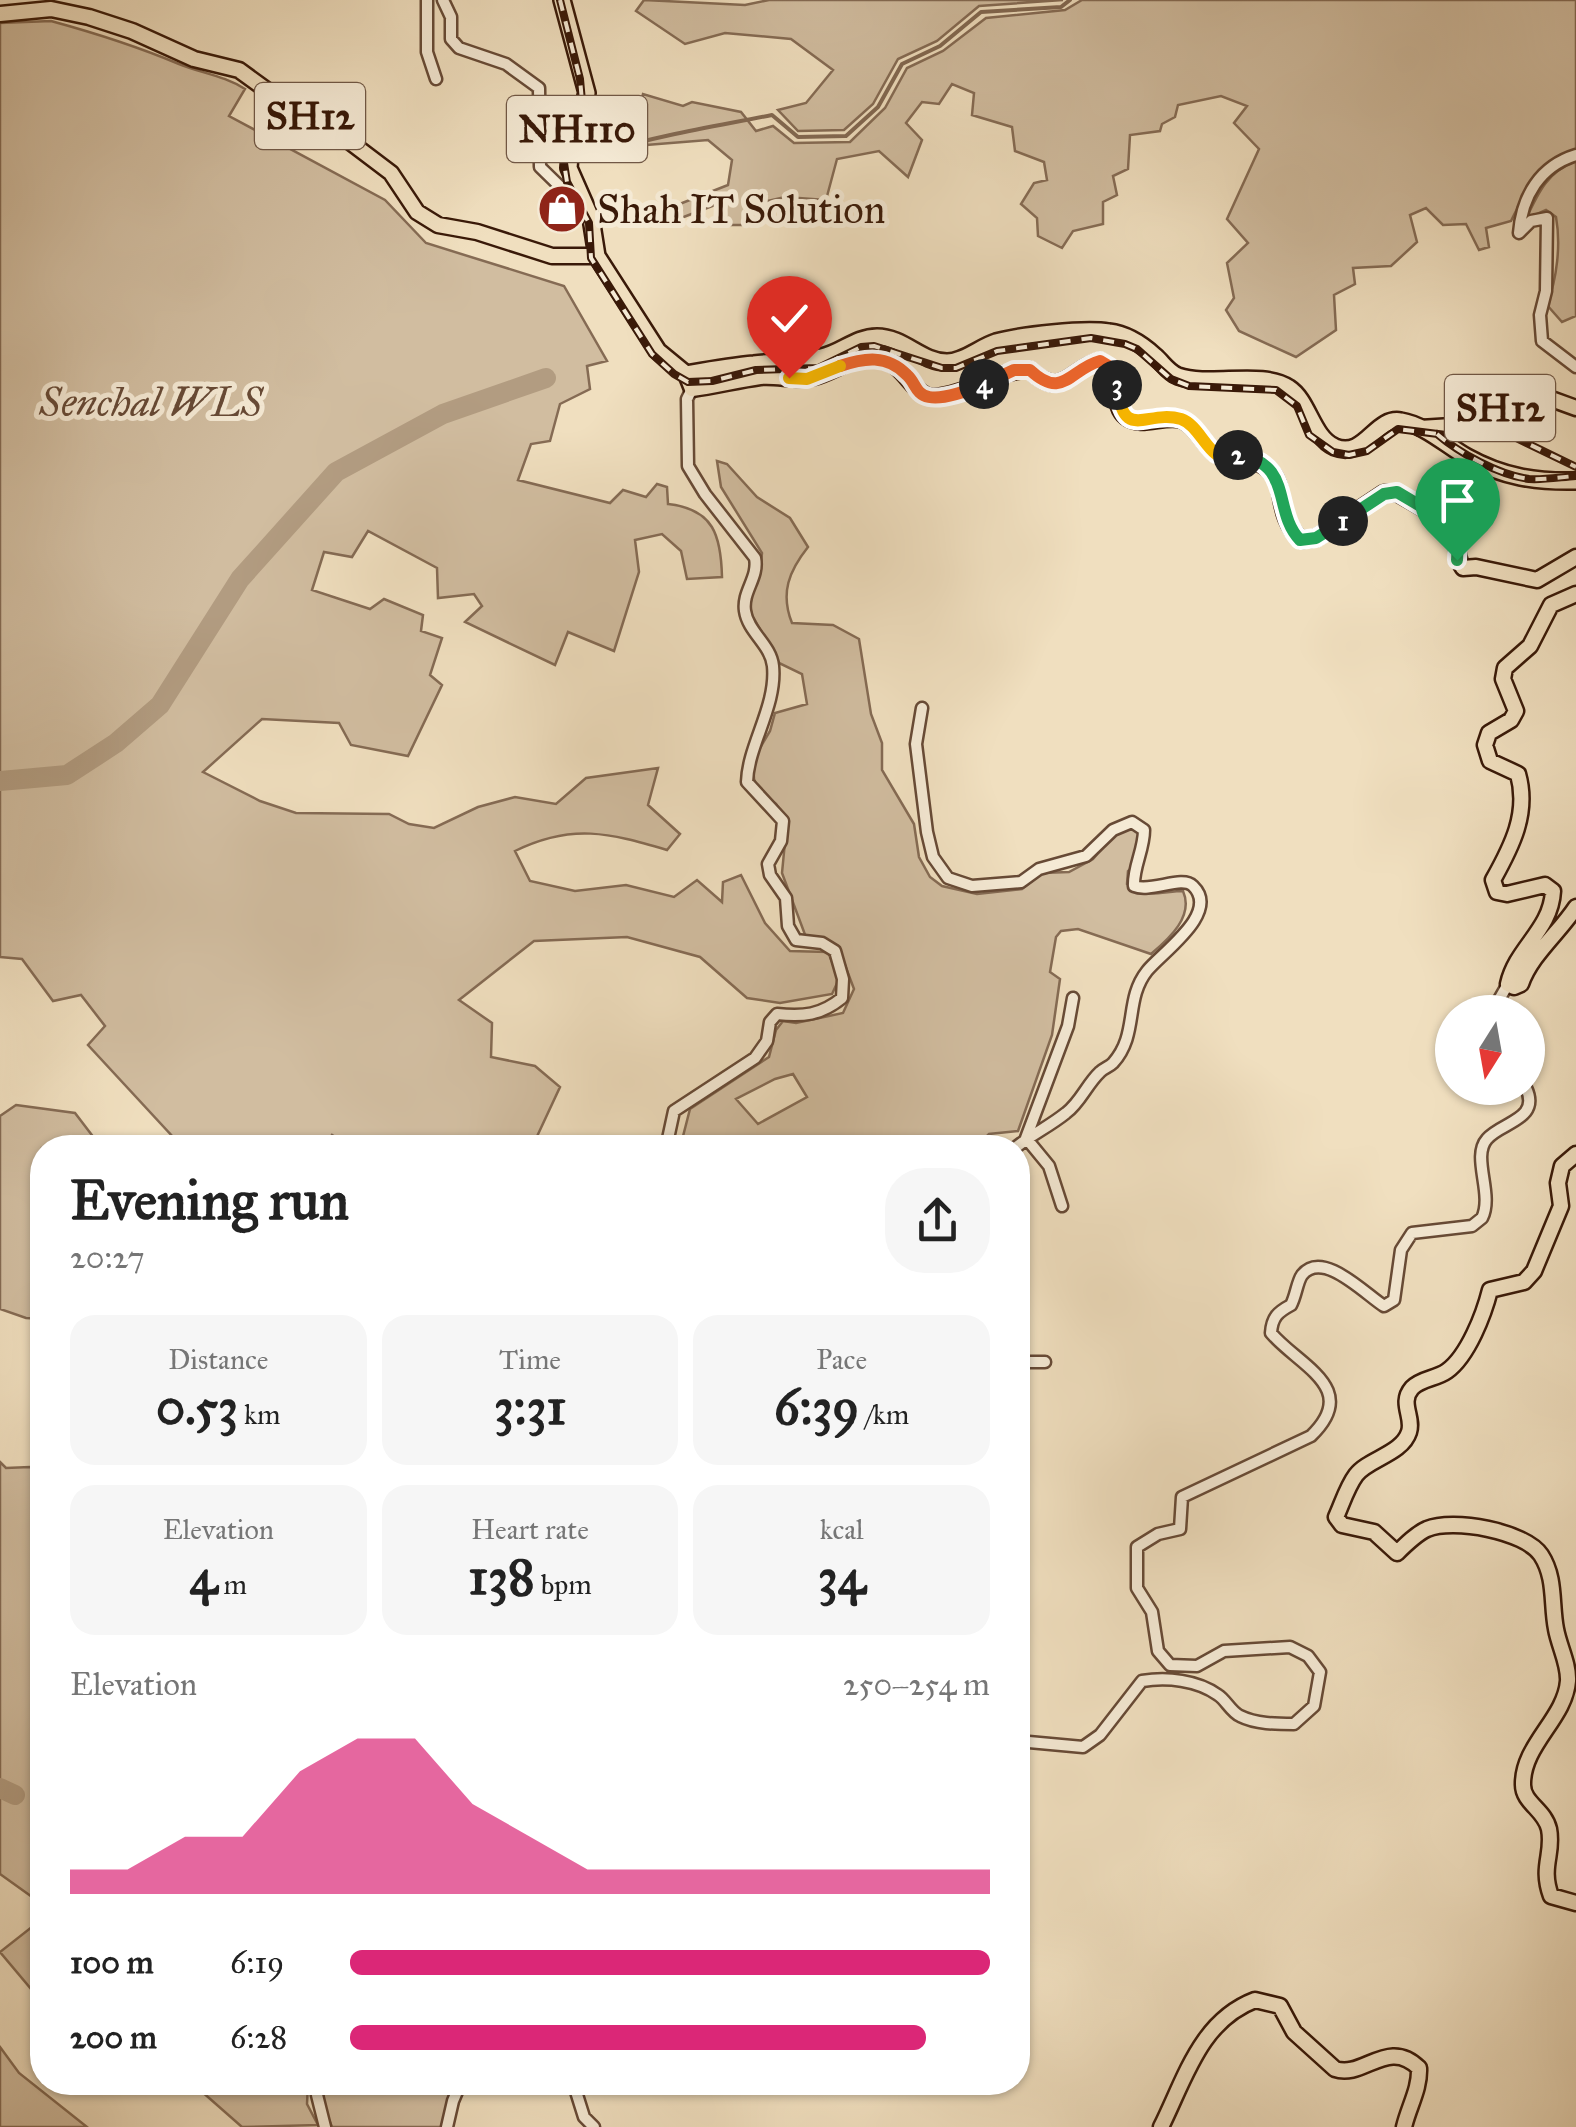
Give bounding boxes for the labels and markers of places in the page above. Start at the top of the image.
shop icon: Shah IT Solution [536,183,588,235]
place label: Shah IT Solution [597,185,885,234]
pin [747,276,832,379]
pin: 4 [959,359,1009,409]
pin: 3 [1092,360,1142,410]
pin: 2 [1213,430,1263,480]
pin [1415,458,1500,561]
pin: 1 [1318,496,1368,546]

